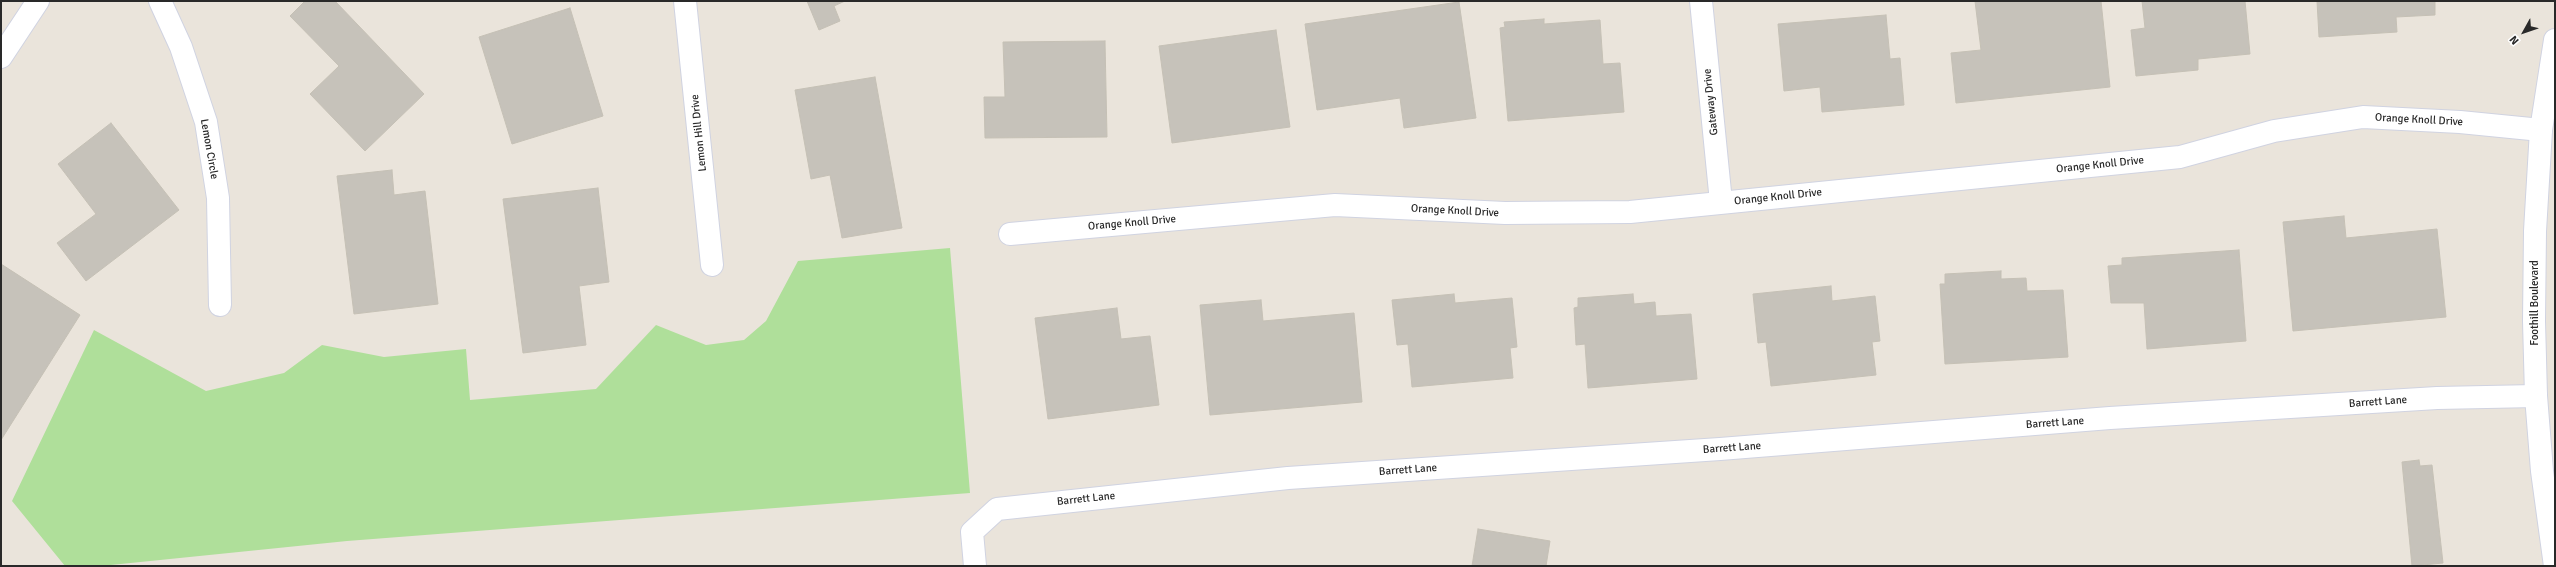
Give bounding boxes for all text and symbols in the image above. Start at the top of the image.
north arrow [2504,12,2544,52]
text: N [2507,33,2522,47]
street label: Gateway Drive [1701,68,1721,136]
street label: Lemon Hill Drive [688,94,710,172]
street label: Orange Knoll Drive [2375,111,2463,129]
street label: Lemon Circle [197,118,221,180]
street label: Orange Knoll Drive [2055,154,2145,176]
street label: Orange Knoll Drive [1733,186,1823,208]
street label: Orange Knoll Drive [1411,202,1499,220]
street label: Orange Knoll Drive [1088,213,1176,233]
street label: Foothill Boulevard [2528,260,2542,346]
street label: Barrett Lane [2348,393,2408,411]
street label: Barrett Lane [2025,414,2085,432]
street label: Barrett Lane [1702,439,1762,457]
street label: Barrett Lane [1378,461,1438,479]
street label: Barrett Lane [1056,489,1116,509]

